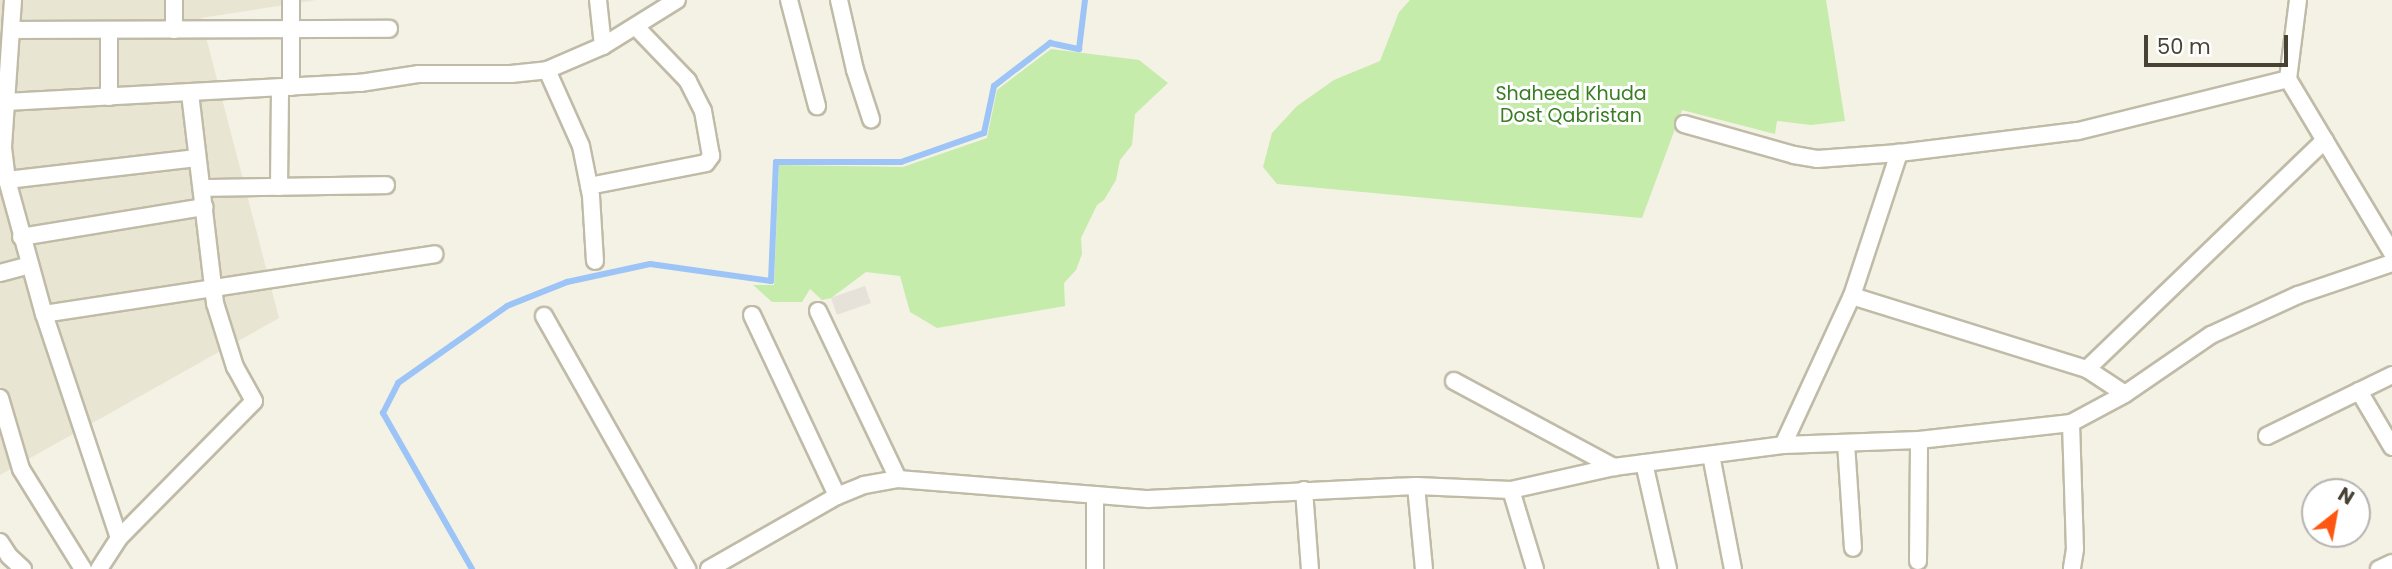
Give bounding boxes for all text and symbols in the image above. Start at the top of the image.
scale bar [2147,21,2290,65]
text: 50 m [2157,32,2211,61]
park label: Shaheed Khuda Dost Qabristan [1495,83,1647,127]
north arrow [2301,478,2371,548]
text: N [2333,481,2359,512]

